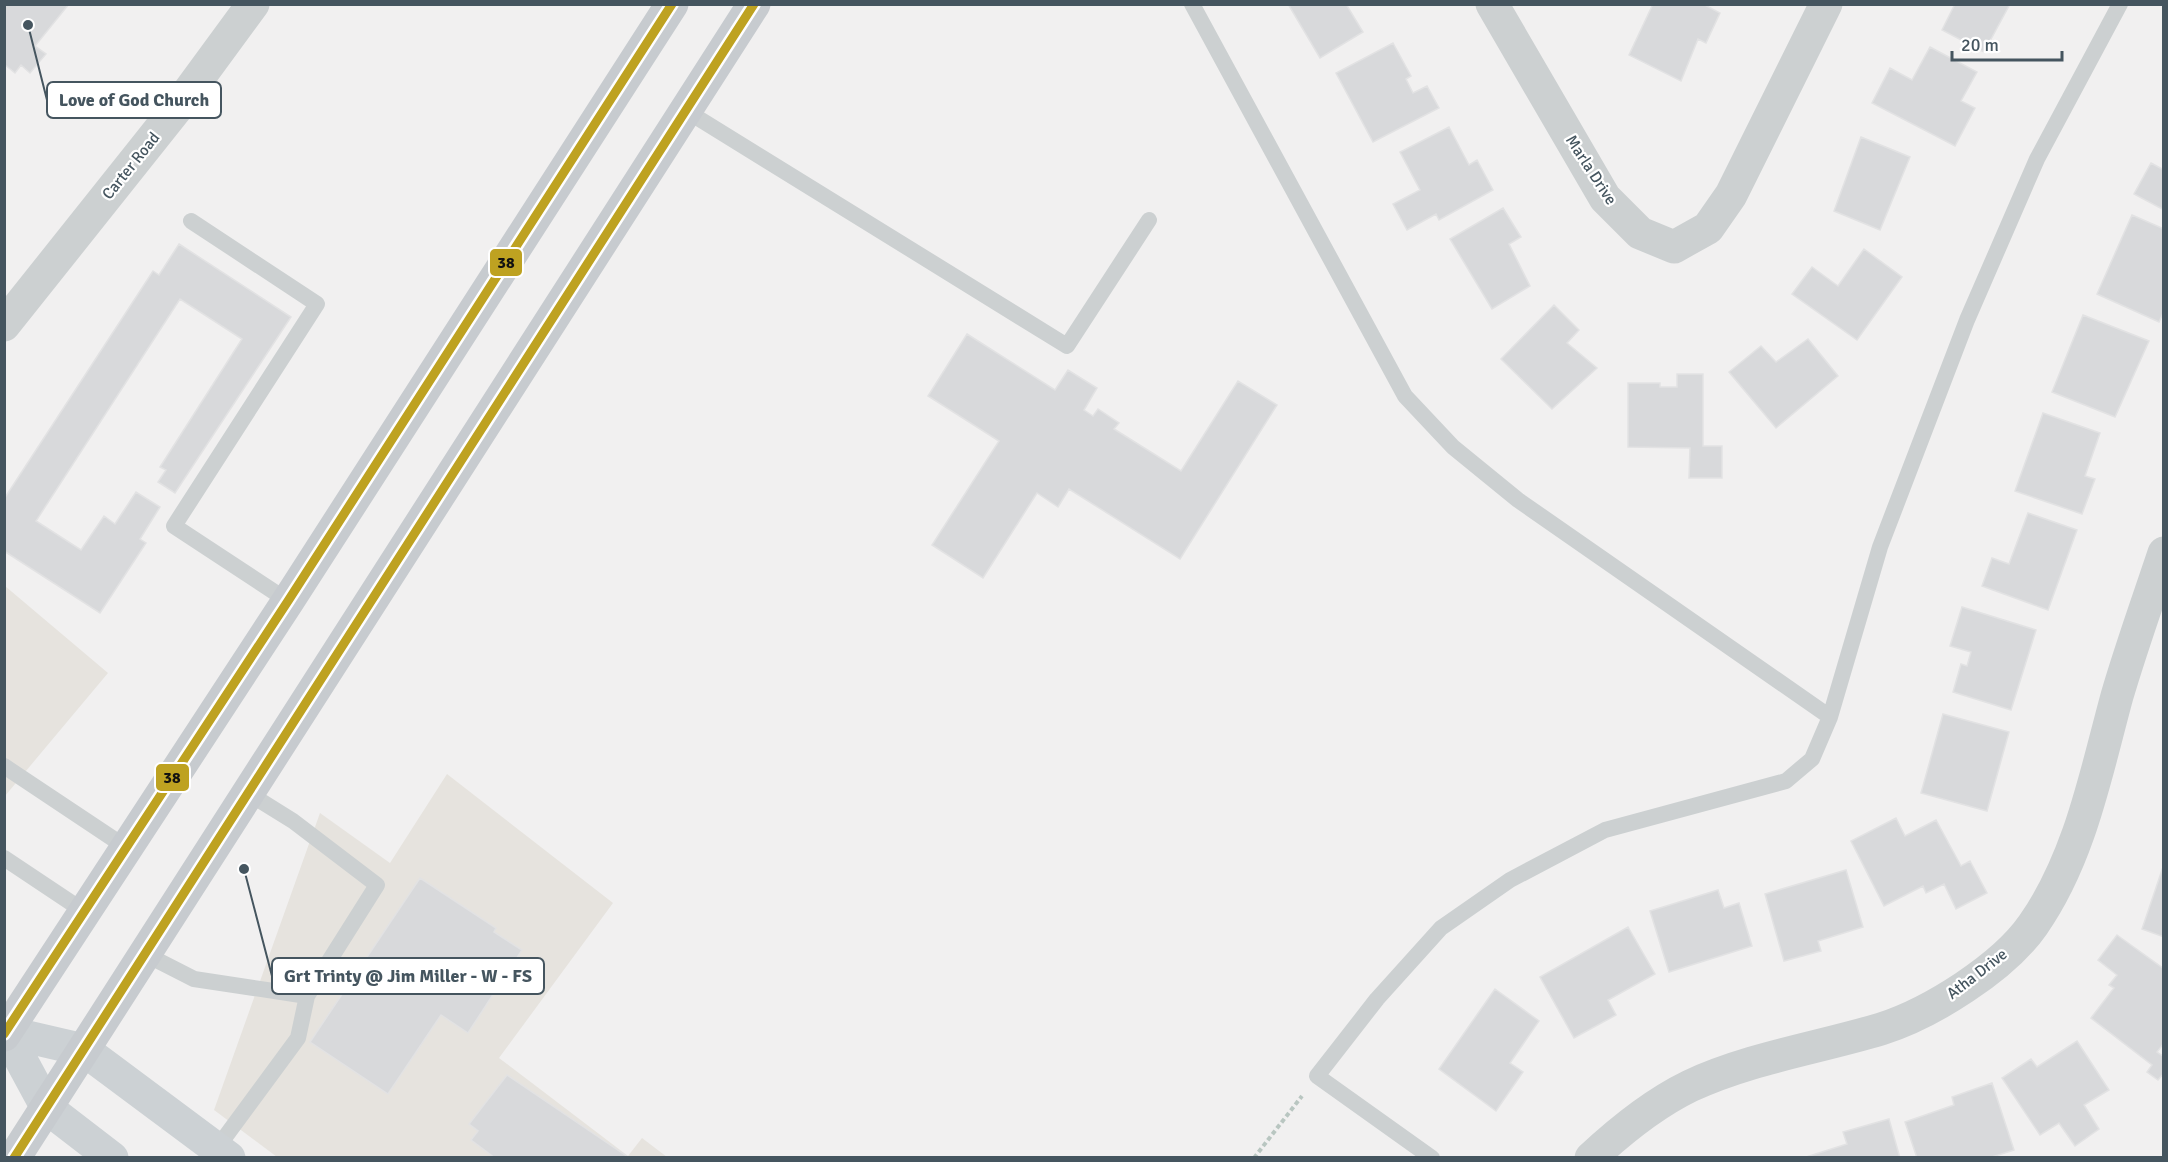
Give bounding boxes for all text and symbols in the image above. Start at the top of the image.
scale bar [1952,24,2062,62]
text: 20 m [1961,34,1999,56]
callout: Love of God Church [47,82,221,118]
text: Love of God Church [59,89,209,111]
street label: Carter Road [98,128,164,204]
street label: Marla Drive [1561,131,1621,209]
line badge: 38 [489,248,523,277]
text: 38 [497,253,515,273]
line badge: 38 [155,763,190,792]
text: 38 [163,768,181,788]
street label: Atha Drive [1943,944,2011,1004]
callout: Grt Trinty @ Jim Miller - W - FS [272,958,544,994]
text: Grt Trinty @ Jim Miller - W - FS [284,965,532,987]

